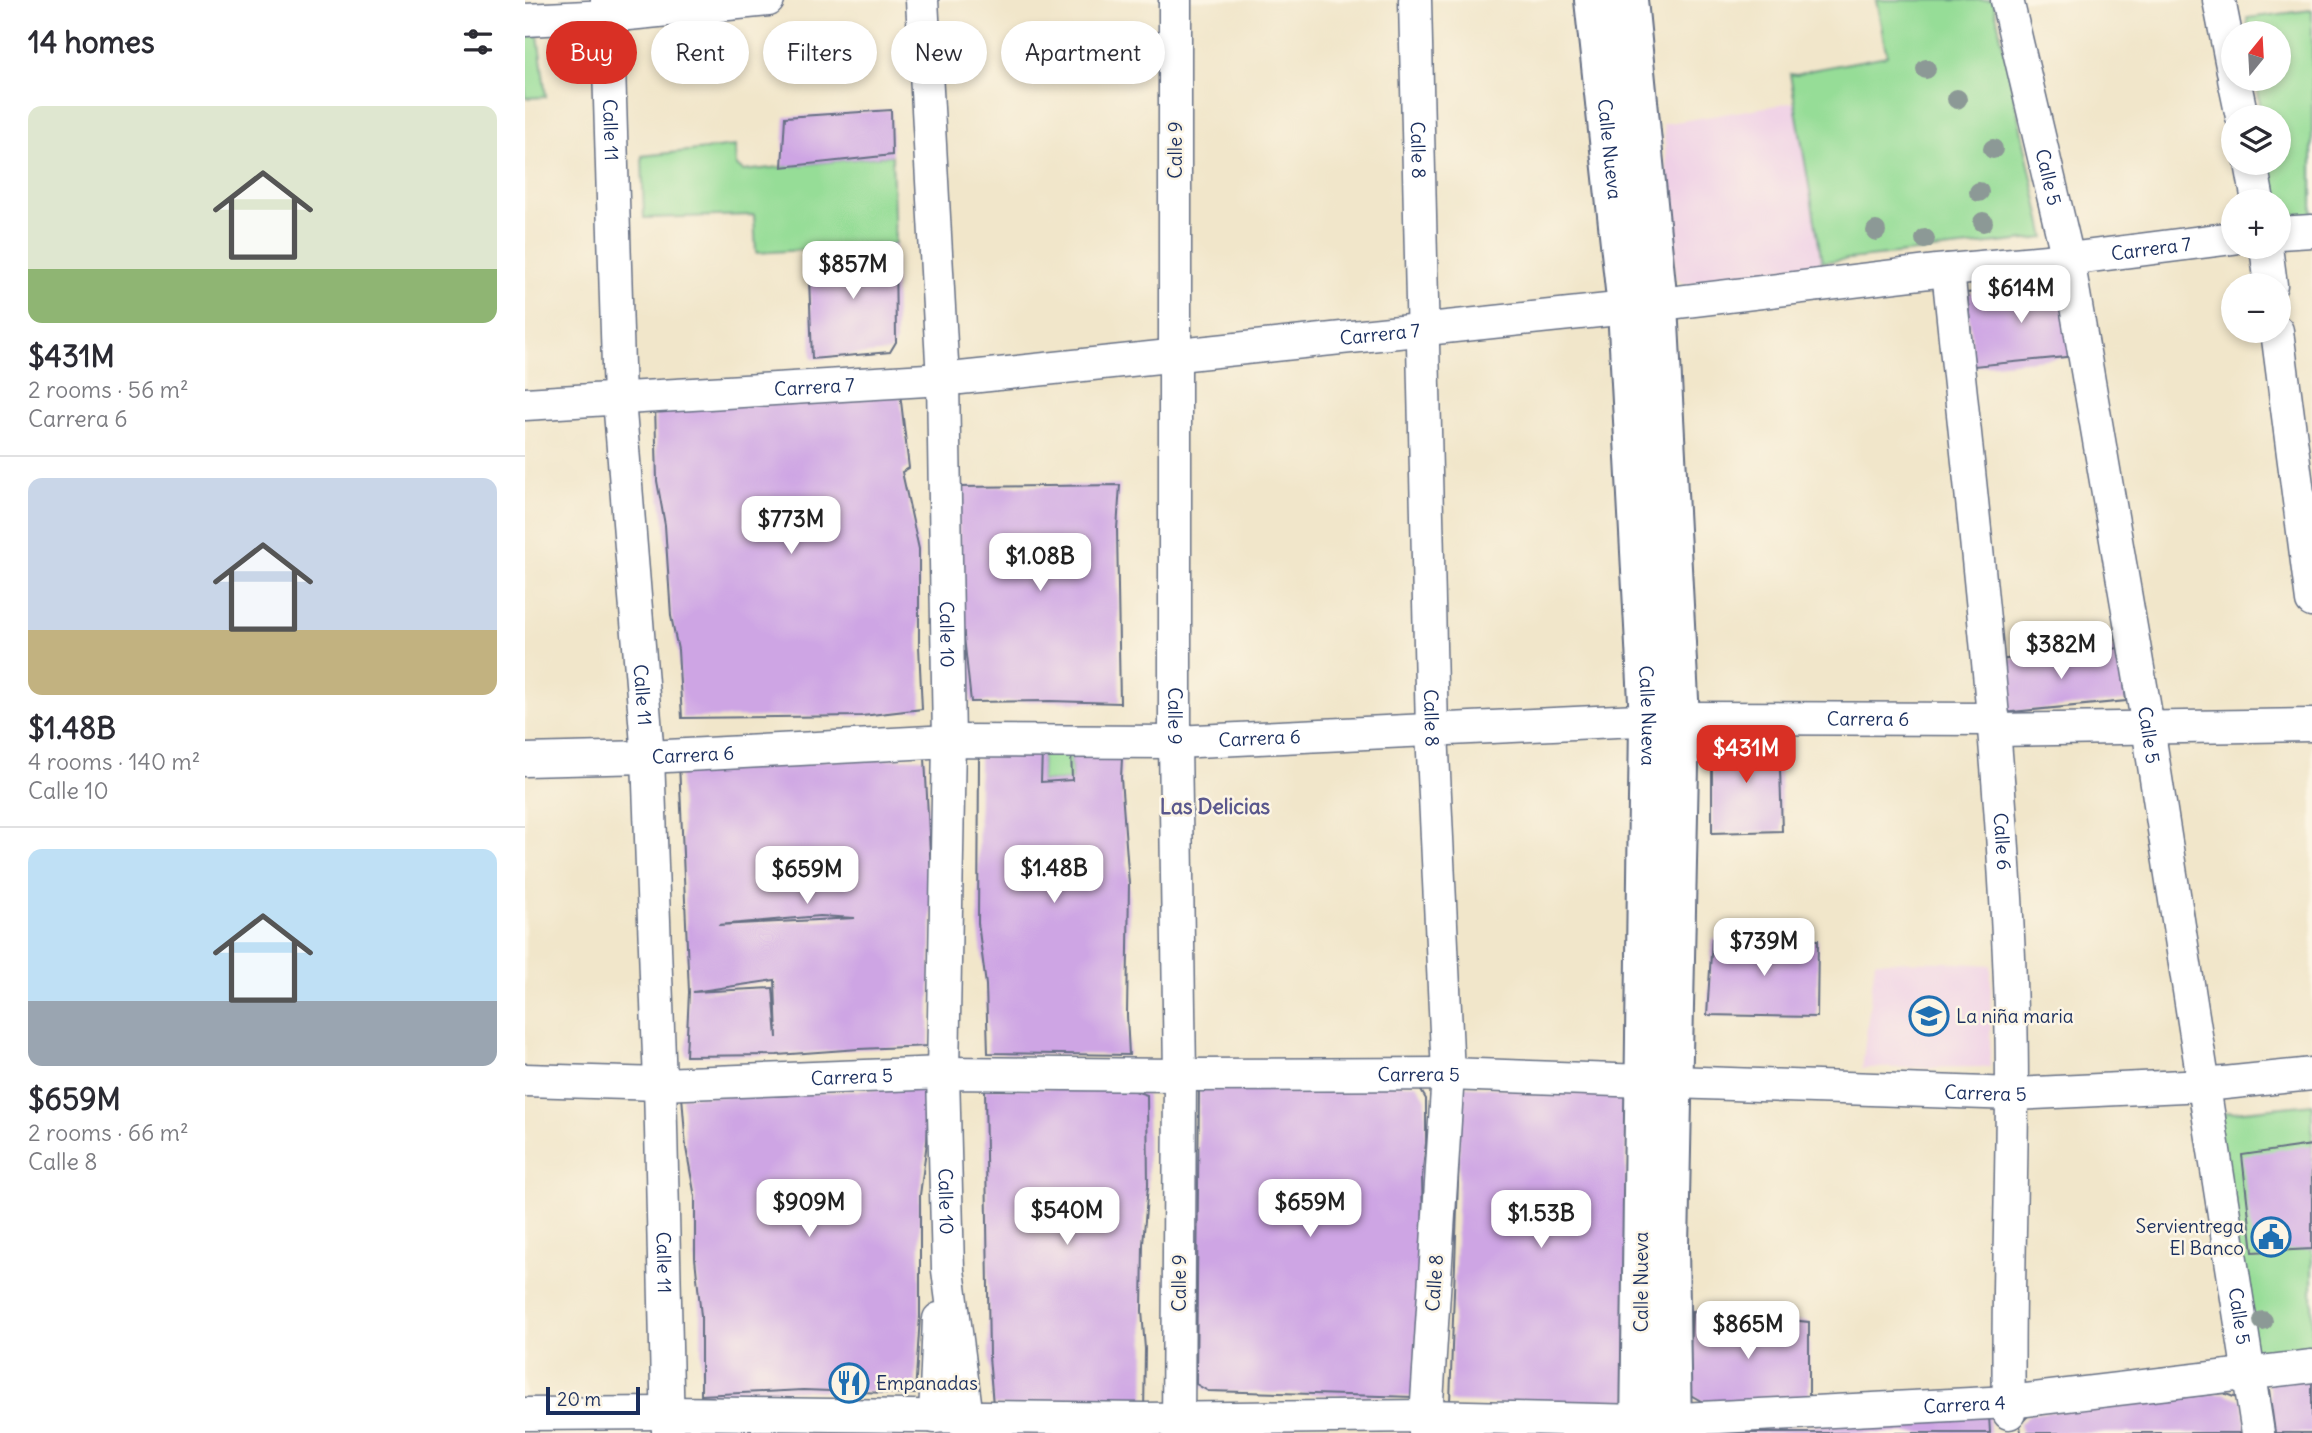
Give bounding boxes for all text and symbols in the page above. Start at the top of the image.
chip: Buy [546,21,637,84]
chip: Rent [651,21,749,84]
chip: Filters [763,21,877,84]
chip: New [891,21,987,84]
chip: Apartment [1001,21,1165,84]
north arrow [2221,21,2291,91]
map controls [2221,21,2291,343]
text: 14 homes [28,23,155,61]
icon: filters [459,23,497,61]
street label: Calle Nueva [1593,98,1627,201]
street label: Calle 11 [598,99,624,161]
button: layers [2221,105,2291,175]
street label: Calle 9 [1163,121,1187,179]
street label: Calle 8 [1406,121,1431,179]
street label: Calle 5 [2030,146,2067,208]
icon: home [200,152,326,278]
button: + [2221,189,2291,259]
street label: Carrera 7 [2110,231,2193,265]
pin: $857M [804,242,902,301]
text: $857M [818,249,888,278]
pin: $614M [1972,266,2070,325]
text: $614M [1987,273,2055,302]
button: − [2221,273,2291,343]
street label: Carrera 7 [1339,318,1421,350]
text: $431M [28,337,115,375]
street label: Carrera 7 [774,372,855,401]
text: 2 rooms · 56 m² [28,375,189,404]
text: Carrera 6 [28,404,128,433]
pin: $773M [742,496,840,556]
text: $773M [757,504,825,533]
icon: home [200,524,326,650]
pin: $1.08B [983,534,1097,593]
text: $1.08B [1005,541,1075,570]
street label: Calle 10 [935,601,960,668]
pin: $382M [2012,622,2110,681]
text: $382M [2026,629,2096,658]
street label: Calle 11 [629,663,657,727]
street label: Calle Nueva [1634,665,1661,766]
street label: Calle 9 [1163,687,1187,745]
street label: Calle 8 [1419,689,1445,747]
street label: Calle 5 [2133,705,2166,765]
street label: Carrera 6 [1827,706,1909,731]
text: $1.48B [28,709,116,747]
street label: Carrera 6 [1218,724,1301,752]
pin: $431M [1697,726,1795,785]
text: $431M [1713,733,1779,762]
street label: Carrera 6 [651,740,735,769]
text: 4 rooms · 140 m² [28,747,200,776]
text: Calle 10 [28,776,109,805]
district label: Las Delicias [1160,793,1271,820]
street label: Calle 6 [1989,812,2016,871]
pin: $659M [758,846,856,906]
pin: $1.48B [997,846,1111,905]
text: $1.48B [1020,853,1088,882]
text: $659M [771,854,843,883]
icon: home [200,895,326,1021]
pin: $739M [1715,918,1813,978]
text: $739M [1730,926,1798,955]
school or university icon: La niña maria [1908,995,1950,1037]
place label: La niña maria [1956,1004,2074,1028]
street label: Carrera 5 [1378,1062,1460,1086]
street label: Carrera 5 [810,1063,893,1090]
text: $659M [28,1080,121,1118]
street label: Carrera 5 [1944,1080,2027,1106]
text: 2 rooms · 66 m² [28,1118,189,1147]
text: Calle 8 [28,1147,98,1176]
street label: Calle 10 [933,1168,959,1235]
pin: $909M [760,1180,858,1239]
pin: $659M [1261,1180,1359,1239]
text: $909M [772,1187,846,1216]
text: $659M [1274,1187,1346,1216]
pin: $540M [1018,1188,1116,1247]
pin: $1.53B [1484,1190,1598,1250]
text: $540M [1030,1195,1104,1224]
text: $1.53B [1507,1198,1575,1227]
place label: Servientrega El Banco [2136,1214,2244,1260]
public building icon: Servientrega El Banco [2250,1216,2292,1258]
street label: Calle 11 [651,1231,677,1293]
street label: Calle Nueva [1629,1232,1653,1332]
street label: Calle 9 [1167,1254,1191,1312]
street label: Calle 8 [1420,1254,1448,1312]
street label: Calle 5 [2223,1286,2256,1346]
pin: $865M [1699,1302,1797,1361]
text: $865M [1712,1309,1784,1338]
restaurant icon: Empanadas [828,1362,870,1404]
place label: Empanadas [876,1371,978,1395]
scale bar [546,1384,641,1416]
text: 20 m [557,1387,601,1411]
street label: Carrera 4 [1923,1390,2006,1418]

